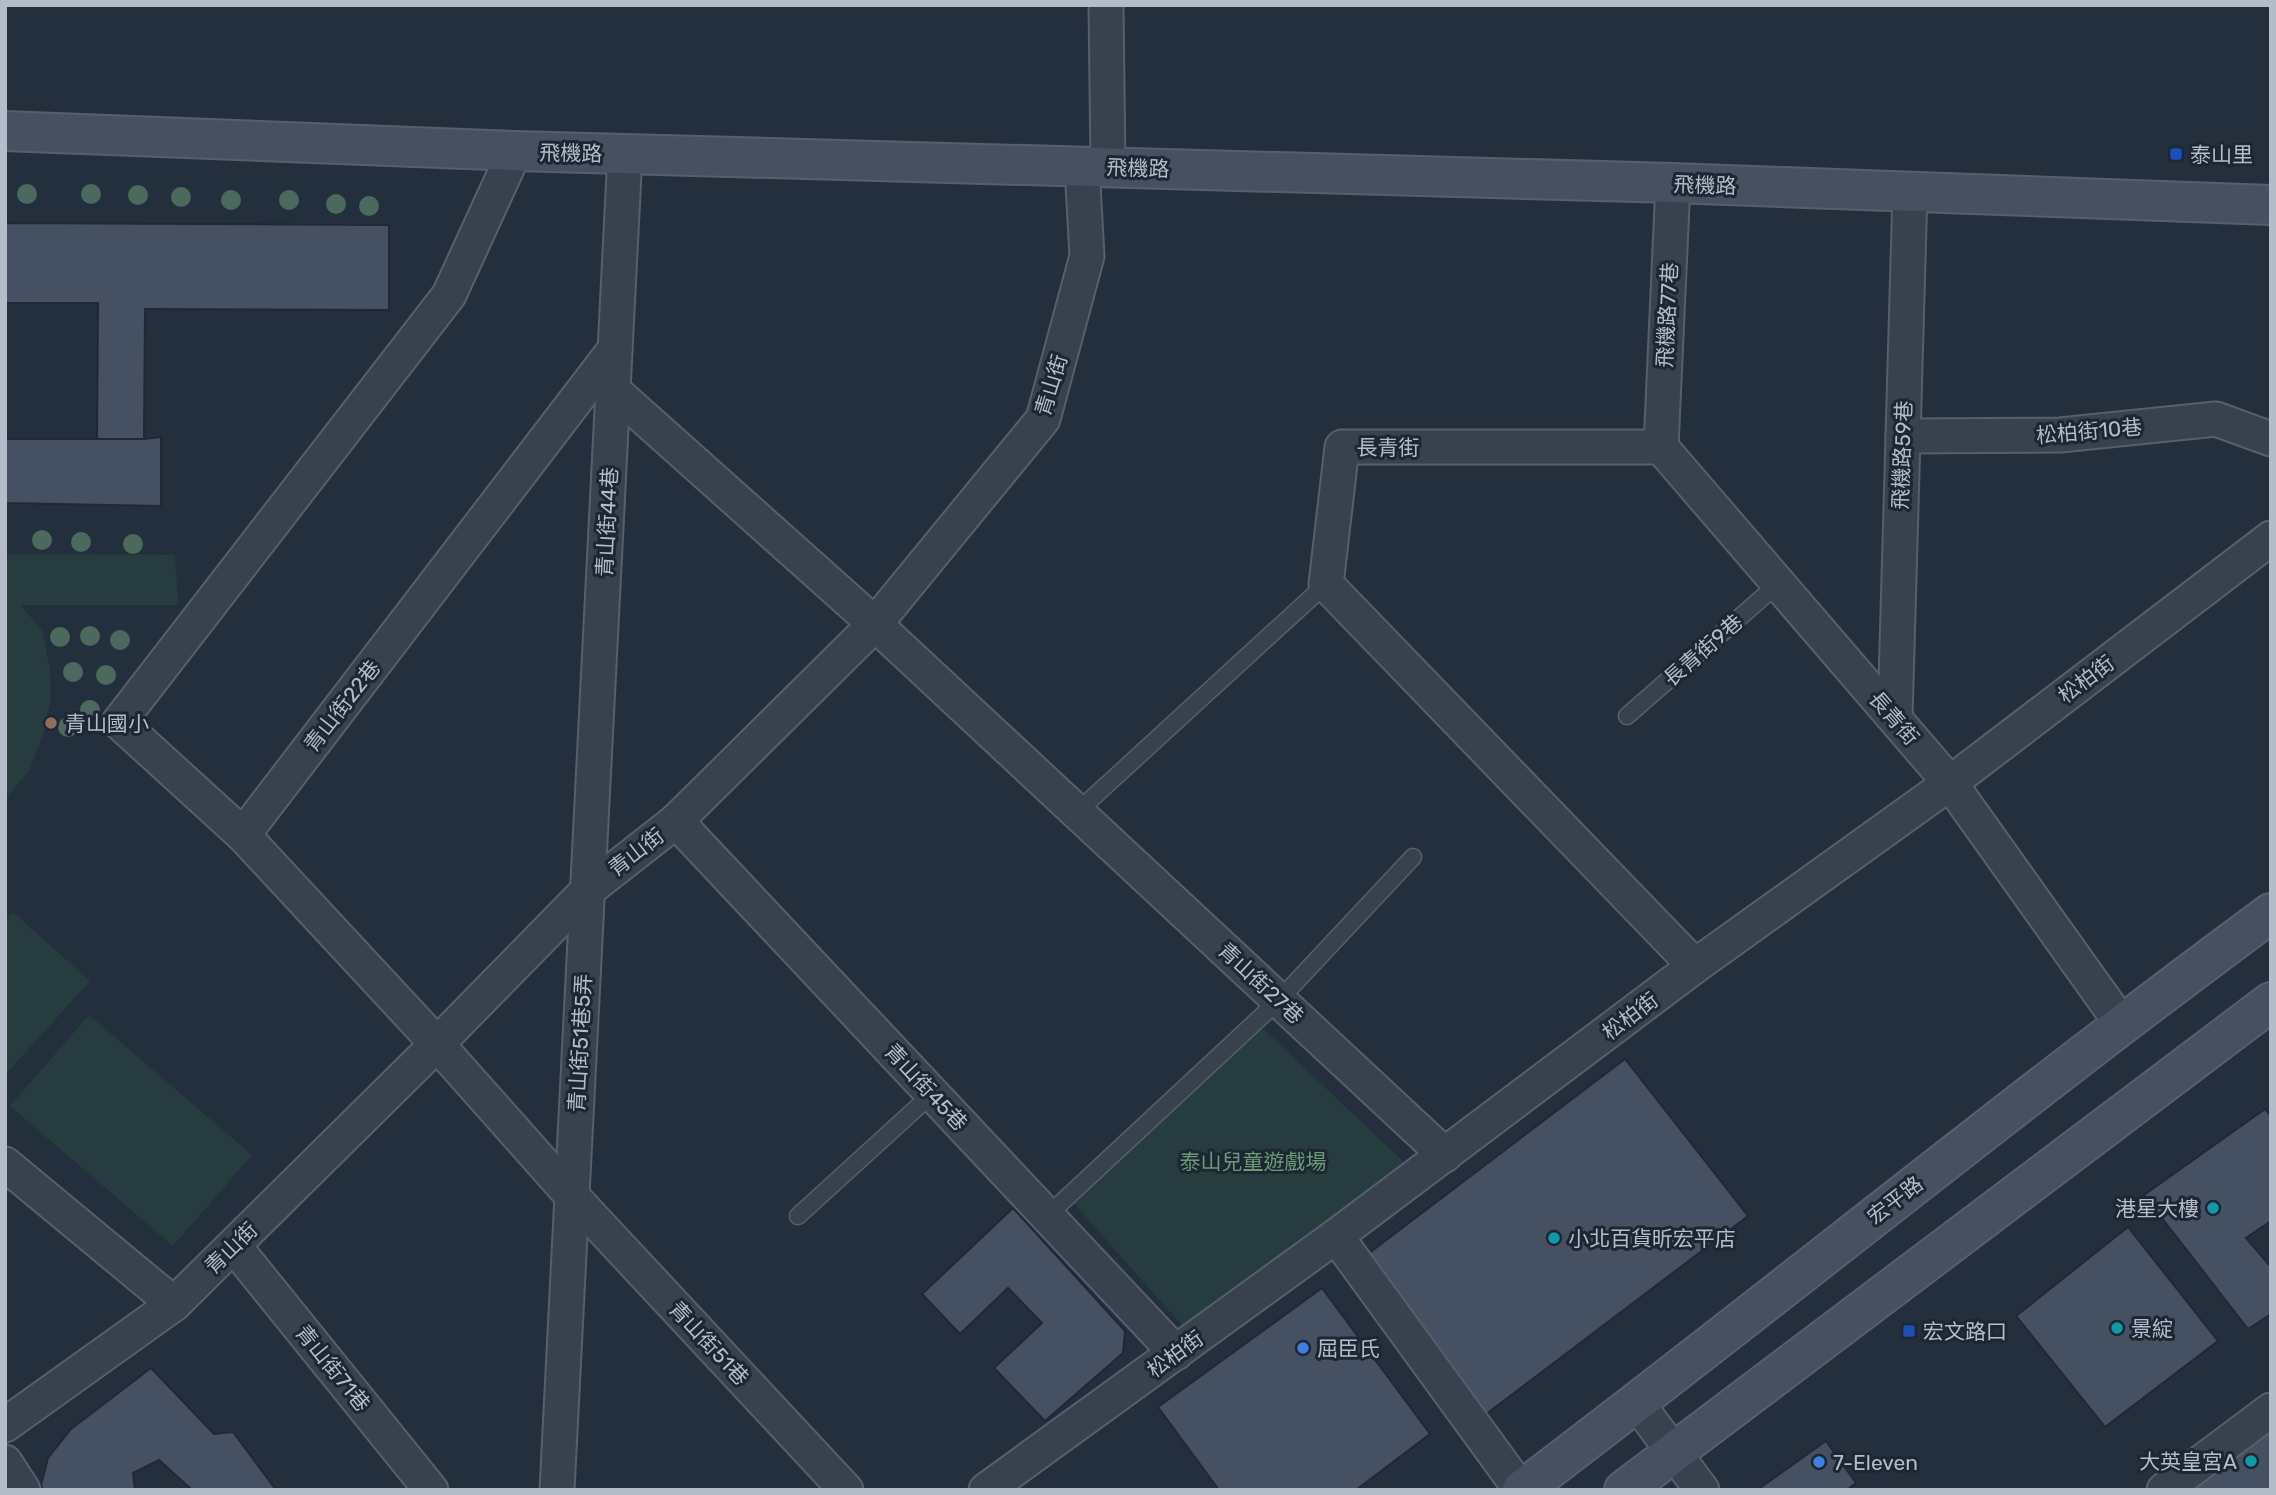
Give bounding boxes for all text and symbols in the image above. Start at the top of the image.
street label: 飛機路 [539,140,603,166]
place label: 泰山里 [2190,142,2253,167]
marker: 泰山里 [2168,146,2184,162]
street label: 飛機路 [1106,154,1170,182]
street label: 飛機路 [1673,171,1737,199]
street label: 飛機路77巷 [1652,262,1682,368]
street label: 青山街 [1030,351,1072,419]
street label: 飛機路59巷 [1888,400,1916,510]
street label: 松柏街10巷 [2035,414,2143,448]
street label: 長青街 [1357,435,1420,460]
street label: 青山街44巷 [592,466,622,578]
street label: 長青街9巷 [1658,609,1748,691]
street label: 松柏街 [2053,650,2119,708]
street label: 青山街22巷 [299,655,385,757]
street label: 長青街 [1864,686,1924,750]
place label: 青山國小 [65,711,149,736]
marker: 青山國小 [43,715,59,731]
street label: 青山街 [603,823,669,881]
street label: 青山街27巷 [1213,937,1309,1029]
street label: 青山街51巷5弄 [564,973,596,1113]
street label: 松柏街 [1597,987,1663,1045]
street label: 青山街45巷 [880,1038,972,1136]
park label: 泰山兒童遊戲場 [1180,1149,1327,1174]
street label: 宏平路 [1862,1171,1928,1229]
place label: 港星大樓 [2115,1196,2199,1221]
marker: 港星大樓 [2205,1200,2221,1216]
street label: 青山街 [200,1217,262,1279]
place label: 小北百貨昕宏平店 [1568,1226,1736,1251]
marker: 小北百貨昕宏平店 [1546,1230,1562,1246]
street label: 青山街51巷 [664,1296,754,1390]
place label: 景綻 [2131,1316,2173,1341]
place label: 宏文路口 [1923,1319,2007,1344]
street label: 青山街71巷 [291,1320,375,1416]
marker: 景綻 [2109,1320,2125,1336]
marker: 宏文路口 [1901,1323,1917,1339]
street label: 松柏街 [1142,1325,1208,1383]
place label: 屈臣氏 [1317,1336,1380,1361]
marker: 屈臣氏 [1295,1340,1311,1356]
place label: 大英皇宮A [2139,1449,2237,1474]
place label: 7-Eleven [1833,1450,1918,1475]
marker: 大英皇宮A [2243,1453,2259,1469]
marker: 7-Eleven [1811,1454,1827,1470]

